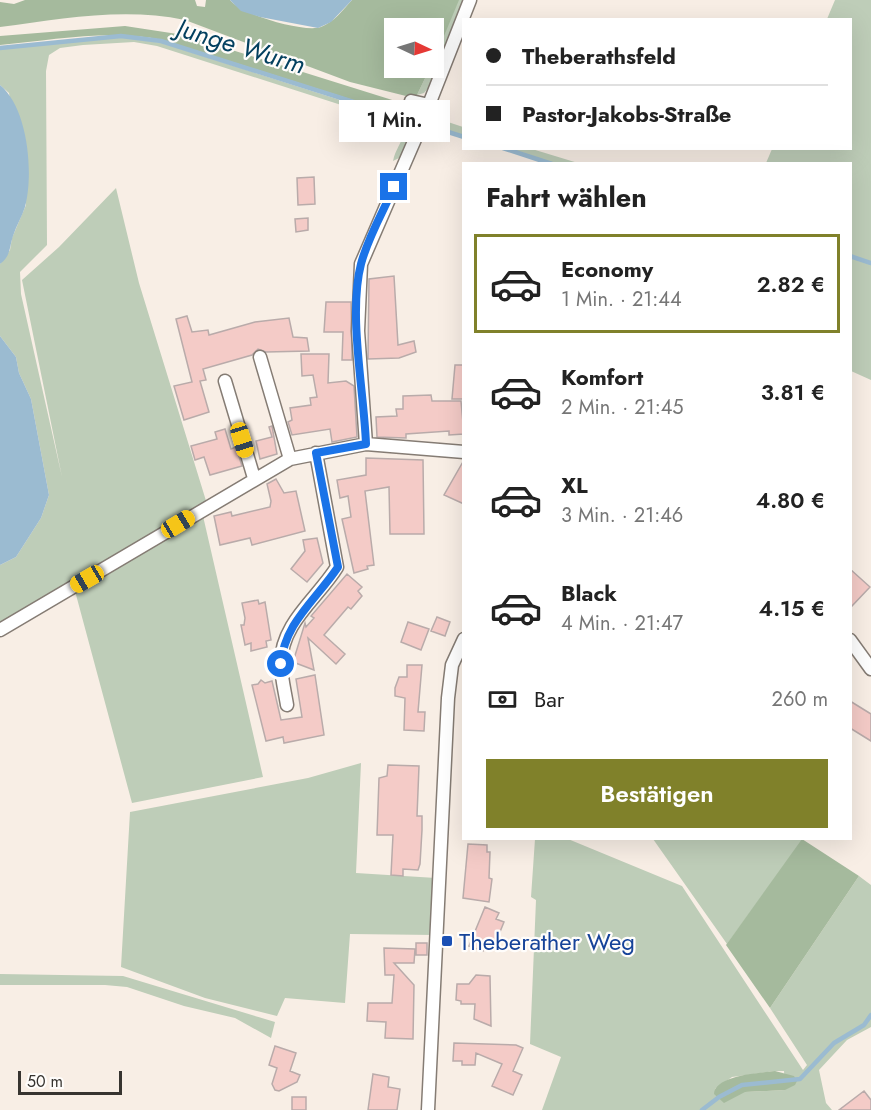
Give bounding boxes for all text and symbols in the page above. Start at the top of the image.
water label: Junge Wurm [167,7,310,84]
north arrow [384,18,444,78]
map controls [384,18,444,78]
text: Theberathsfeld [522,40,676,72]
text: Pastor-Jakobs-Straße [522,98,731,130]
callout: 1 Min. [338,100,450,142]
text: 1 Min. [366,106,423,135]
route end [380,173,407,200]
text: Fahrt wählen [486,178,647,217]
text: Economy [561,253,653,285]
icon: car [489,257,543,311]
text: 2.82 € [757,268,825,300]
text: 1 Min. · 21:44 [561,285,682,314]
text: Komfort [561,361,643,393]
icon: car [489,365,543,419]
text: 3.81 € [761,376,825,408]
text: 2 Min. · 21:45 [561,393,684,422]
car [228,420,256,460]
text: XL [561,469,588,501]
icon: car [489,473,543,527]
text: 4.80 € [756,484,825,516]
text: 3 Min. · 21:46 [561,501,683,530]
car [158,507,198,541]
car [67,562,107,596]
text: Black [561,577,617,609]
icon: car [489,581,543,635]
text: 4.15 € [759,592,825,624]
text: 4 Min. · 21:47 [561,609,683,638]
route start [267,650,294,677]
icon: cash [486,683,519,716]
text: Bar [534,683,564,715]
text: 260 m [772,685,828,714]
button: Bestätigen [486,759,828,828]
place label: Theberather Weg [459,924,635,959]
marker: Theberather Weg [440,934,454,948]
scale bar [18,1068,122,1096]
text: 50 m [27,1070,63,1093]

